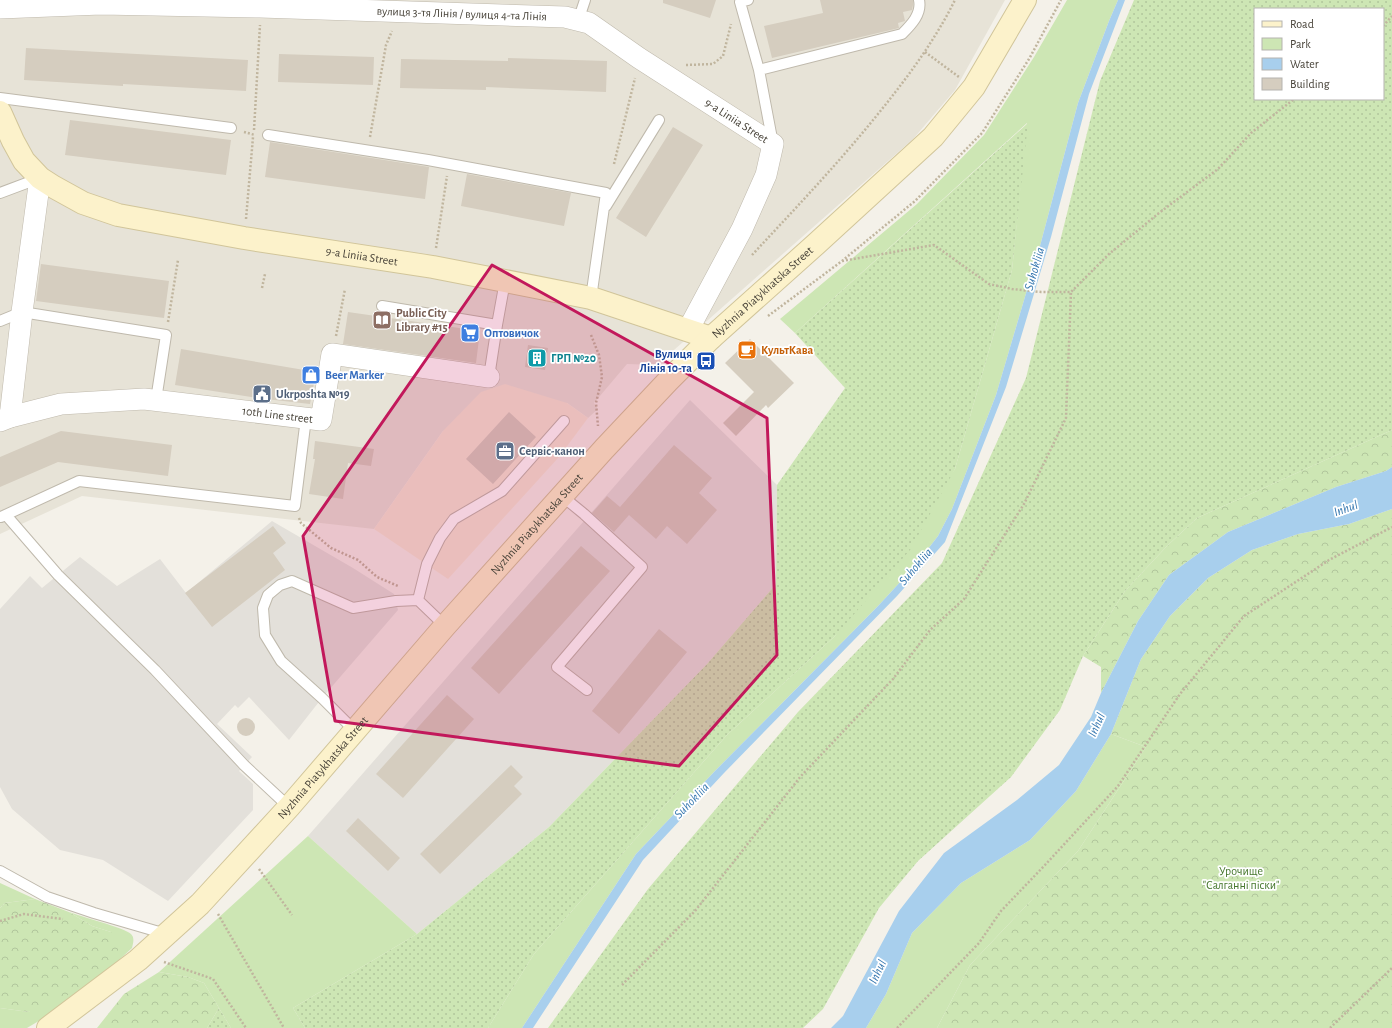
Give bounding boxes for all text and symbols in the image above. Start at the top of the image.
street label: вулиця 3-тя Лінія / вулиця 4-та Лінія [376,5,547,22]
legend [1254,8,1384,100]
text: Road [1290,18,1314,30]
text: Park [1290,38,1311,50]
text: Water [1290,58,1319,70]
text: Building [1290,78,1330,90]
street label: 9-a Liniia Street [703,96,771,145]
street label: Nyzhnia Piatykhatska Street [710,244,815,340]
street label: 9-a Liniia Street [325,245,399,268]
water label: Suhokliia [1023,246,1047,292]
place label: Public City Library #15 [396,307,448,334]
library icon: Public City Library #15 [371,309,393,331]
supermarket icon: Оптовичок [459,322,481,344]
place label: Оптовичок [484,327,539,339]
cafe icon: КультКава [736,339,758,361]
place label: КультКава [761,344,814,357]
building icon: ГРП №20 [526,347,548,369]
place label: Вулиця Лінія 10-та [640,348,692,374]
bus stop icon: Вулиця Лінія 10-та [695,350,717,372]
place label: ГРП №20 [551,352,596,364]
shop icon: Beer Marker [300,364,322,386]
place label: Beer Marker [325,369,385,381]
public building icon: Ukrposhta №19 [251,383,273,405]
place label: Ukrposhta №19 [276,388,350,400]
street label: 10th Line street [241,405,314,425]
office icon: Сервіс-канон [494,440,516,462]
place label: Сервіс-канон [519,445,585,457]
street label: Nyzhnia Piatykhatska Street [488,471,585,577]
water label: Inhul [1332,499,1360,519]
water label: Suhokliia [897,546,936,588]
water label: Inhul [1086,711,1108,739]
street label: Nyzhnia Piatykhatska Street [275,714,370,821]
water label: Suhokliia [672,780,712,821]
park label: Урочище "Салганні піски" [1203,865,1279,891]
water label: Inhul [867,958,889,986]

